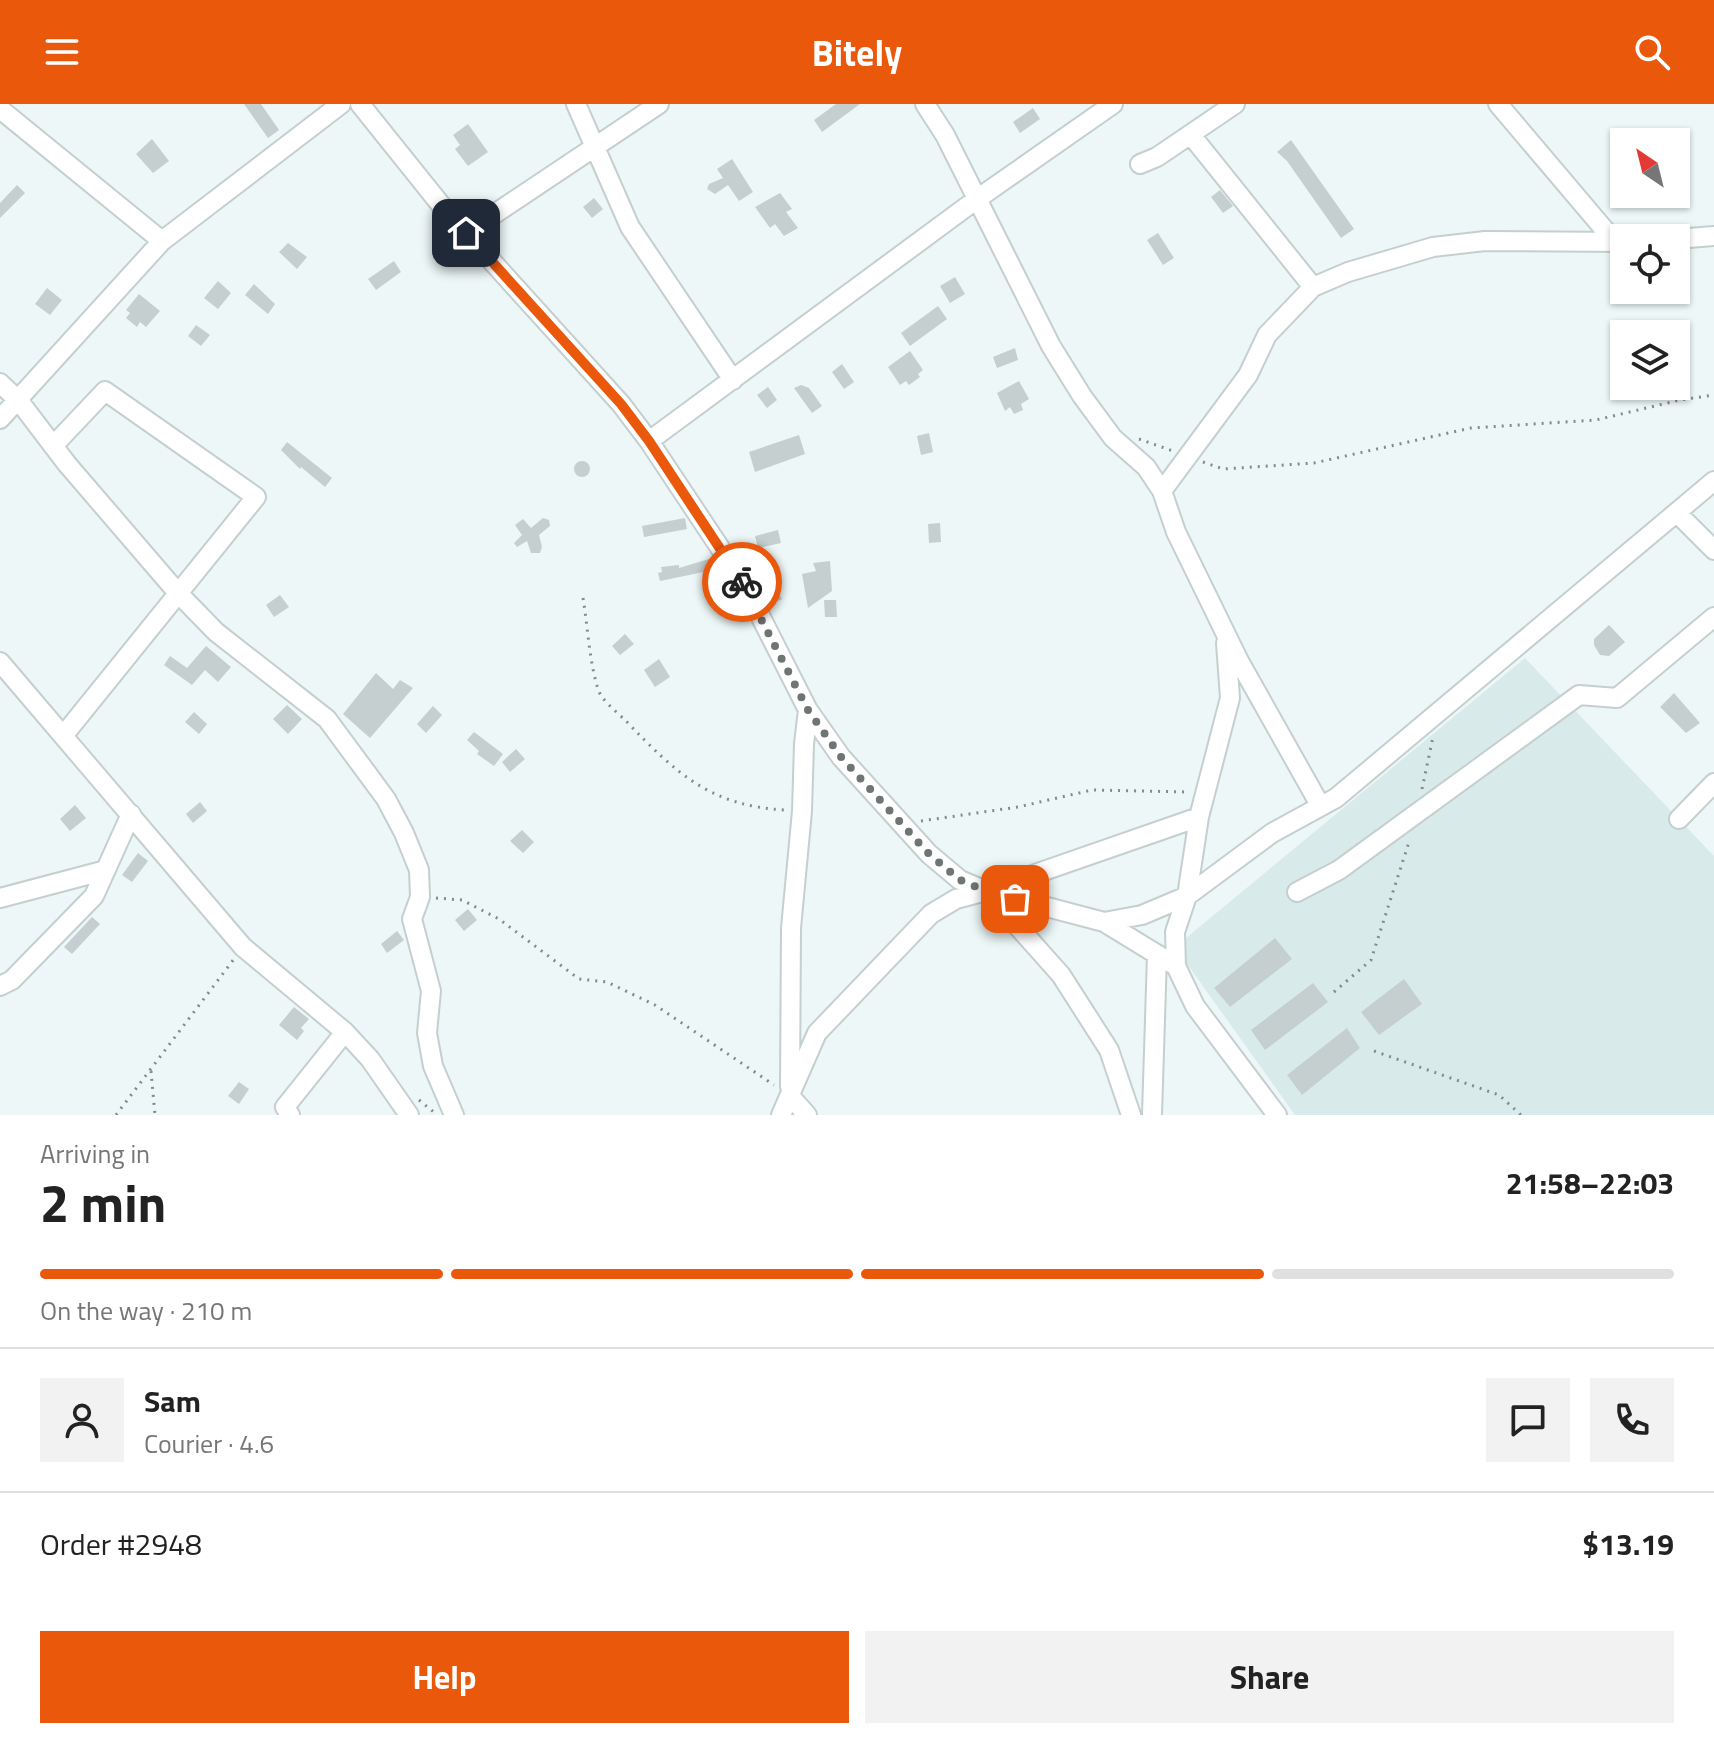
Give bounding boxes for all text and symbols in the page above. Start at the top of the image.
text: Bitely [812,25,902,80]
icon: menu [40,30,84,74]
icon: search [1630,30,1674,74]
north arrow [1610,128,1690,208]
map controls [1610,128,1690,400]
pin [432,199,500,267]
icon: home [444,211,488,255]
button: locate [1610,224,1690,304]
button: layers [1610,320,1690,400]
courier [702,542,782,622]
icon: bike [720,560,764,604]
pin [981,865,1049,933]
icon: bag [993,877,1037,921]
text: Arriving in [40,1134,150,1173]
text: 21:58–22:03 [1506,1160,1674,1206]
text: 2 min [40,1163,166,1242]
text: On the way · 210 m [40,1291,252,1330]
button: person [40,1378,124,1462]
text: Sam [144,1378,201,1424]
button: chat [1486,1378,1570,1462]
button: phone [1590,1378,1674,1462]
text: Courier · 4.6 [144,1424,274,1463]
text: Order #2948 [40,1521,202,1567]
text: $13.19 [1582,1521,1674,1567]
button: Help [40,1631,849,1723]
button: Share [865,1631,1674,1723]

